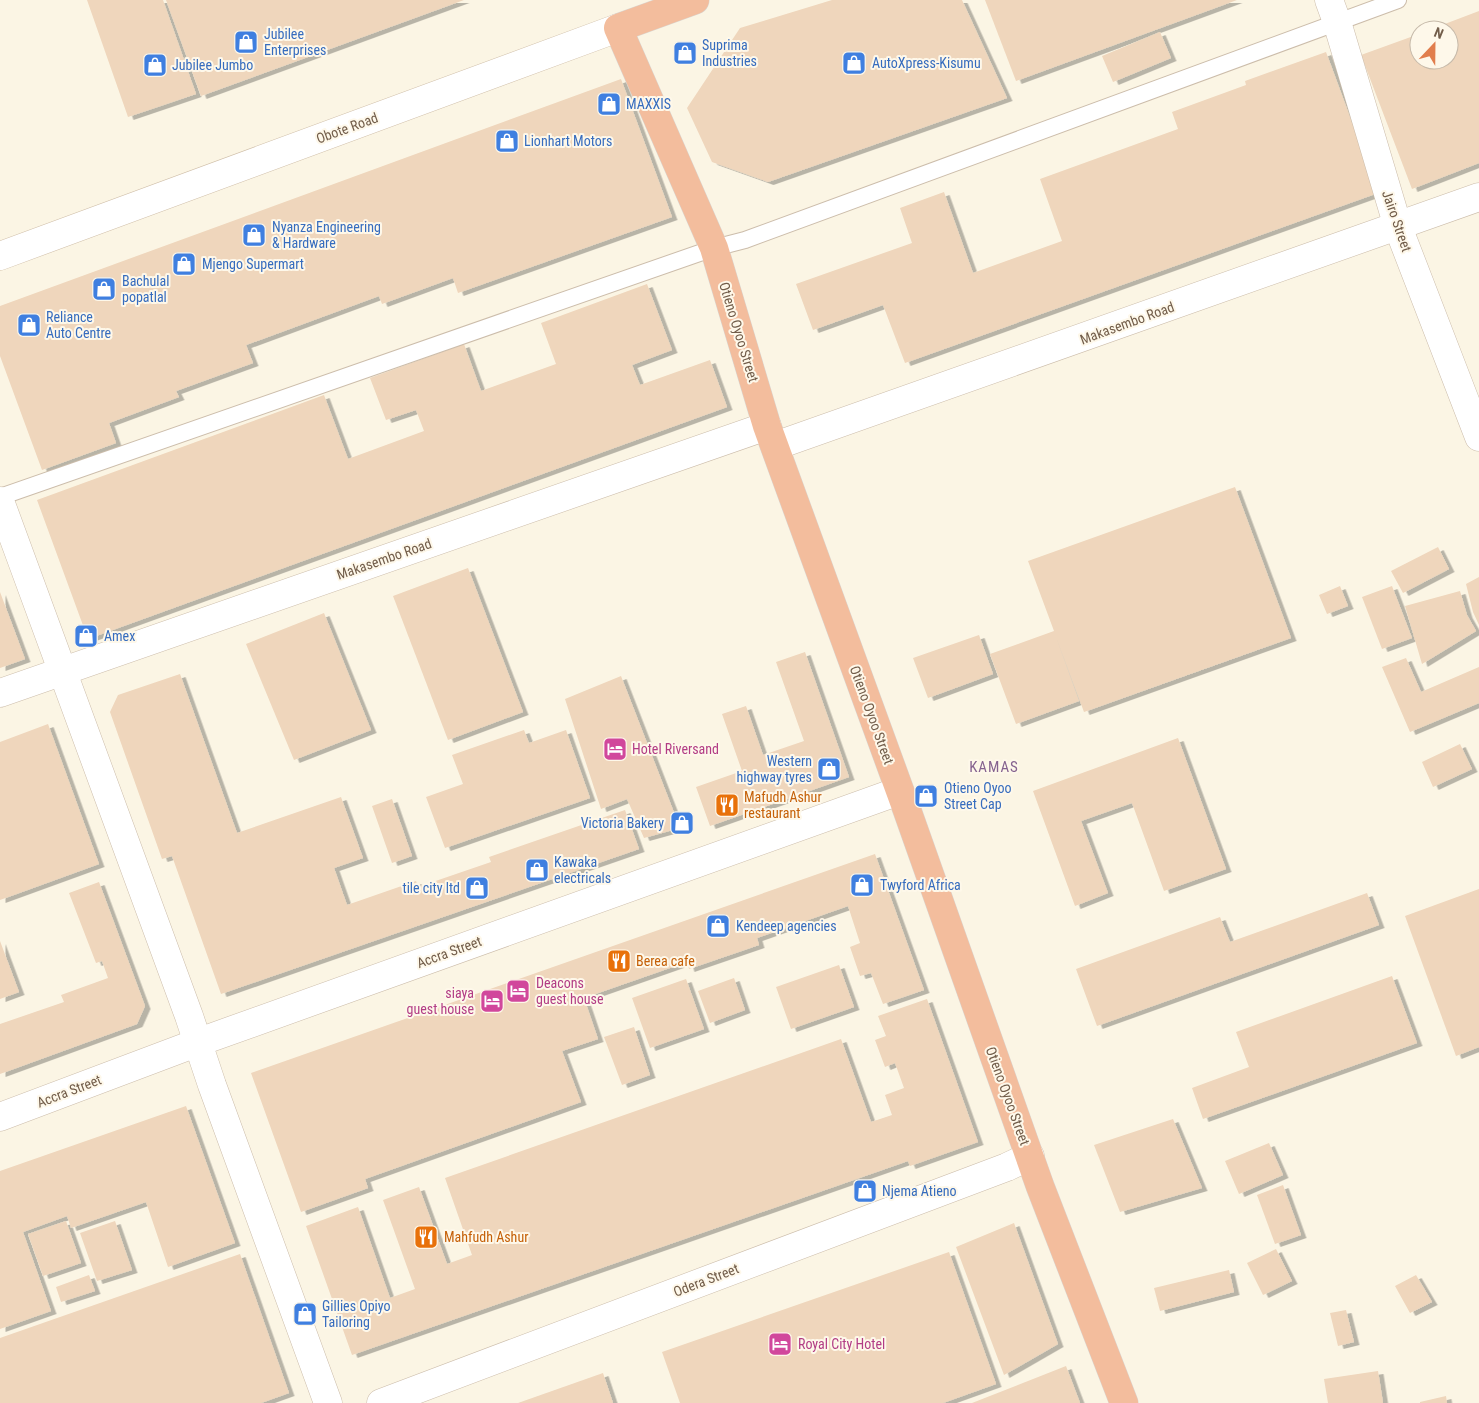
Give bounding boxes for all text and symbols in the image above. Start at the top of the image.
north arrow [1409,20,1459,70]
text: N [1432,24,1446,42]
place label: Jubilee Enterprises [264,26,326,58]
shop icon: Jubilee Enterprises [233,29,259,55]
place label: Suprima Industries [702,37,757,69]
shop icon: Suprima Industries [672,40,698,66]
shop icon: AutoXpress-Kisumu [841,50,867,76]
shop icon: Jubilee Jumbo [142,52,168,78]
place label: AutoXpress-Kisumu [872,55,981,71]
place label: Jubilee Jumbo [172,57,253,73]
shop icon: MAXXIS [596,91,622,117]
place label: MAXXIS [626,96,671,112]
street label: Obote Road [314,109,380,147]
shop icon: Lionhart Motors [494,128,520,154]
place label: Lionhart Motors [524,133,612,149]
street label: Jairo Street [1379,188,1415,254]
place label: Nyanza Engineering & Hardware [272,219,381,251]
shop icon: Nyanza Engineering & Hardware [241,222,267,248]
shop icon: Mjengo Supermart [171,251,197,277]
place label: Mjengo Supermart [202,256,304,272]
place label: Bachulal popatlal [122,273,169,305]
shop icon: Bachulal popatlal [91,276,117,302]
street label: Otieno Oyoo Street [716,280,762,384]
street label: Makasembo Road [1078,299,1176,347]
place label: Reliance Auto Centre [46,309,112,341]
shop icon: Reliance Auto Centre [16,312,42,338]
street label: Makasembo Road [335,535,433,583]
shop icon: Amex [73,623,99,649]
place label: Amex [104,628,135,644]
street label: Otieno Oyoo Street [847,664,897,766]
hotel icon: Hotel Riversand [602,736,628,762]
place label: Hotel Riversand [632,741,719,757]
place label: Western highway tyres [737,753,812,785]
shop icon: Western highway tyres [816,756,842,782]
district label: KAMAS [969,758,1019,776]
place label: Otieno Oyoo Street Cap [944,780,1012,812]
shop icon: Otieno Oyoo Street Cap [913,783,939,809]
place label: Mafudh Ashur restaurant [744,789,822,821]
restaurant icon: Mafudh Ashur restaurant [714,792,740,818]
shop icon: Victoria Bakery [669,810,695,836]
place label: Victoria Bakery [581,815,664,831]
place label: Kawaka electricals [554,854,611,886]
shop icon: Kawaka electricals [524,857,550,883]
shop icon: Twyford Africa [849,872,875,898]
shop icon: tile city ltd [464,875,490,901]
place label: Twyford Africa [880,877,961,893]
place label: tile city ltd [402,880,460,896]
shop icon: Kendeep agencies [705,913,731,939]
place label: Kendeep agencies [736,918,837,934]
street label: Accra Street [414,933,484,971]
restaurant icon: Berea cafe [606,948,632,974]
place label: Berea cafe [636,953,695,969]
place label: Deacons guest house [536,975,604,1007]
hotel icon: Deacons guest house [505,978,531,1004]
place label: siaya guest house [407,985,474,1017]
hotel icon: siaya guest house [479,988,505,1014]
street label: Otieno Oyoo Street [983,1045,1033,1147]
street label: Accra Street [35,1071,103,1111]
shop icon: Njema Atieno [852,1178,878,1204]
place label: Njema Atieno [882,1183,957,1199]
restaurant icon: Mahfudh Ashur [413,1224,439,1250]
place label: Mahfudh Ashur [444,1229,528,1245]
street label: Odera Street [671,1260,741,1300]
place label: Gillies Opiyo Tailoring [322,1298,391,1330]
shop icon: Gillies Opiyo Tailoring [292,1301,318,1327]
hotel icon: Royal City Hotel [767,1331,793,1357]
place label: Royal City Hotel [798,1336,885,1352]

